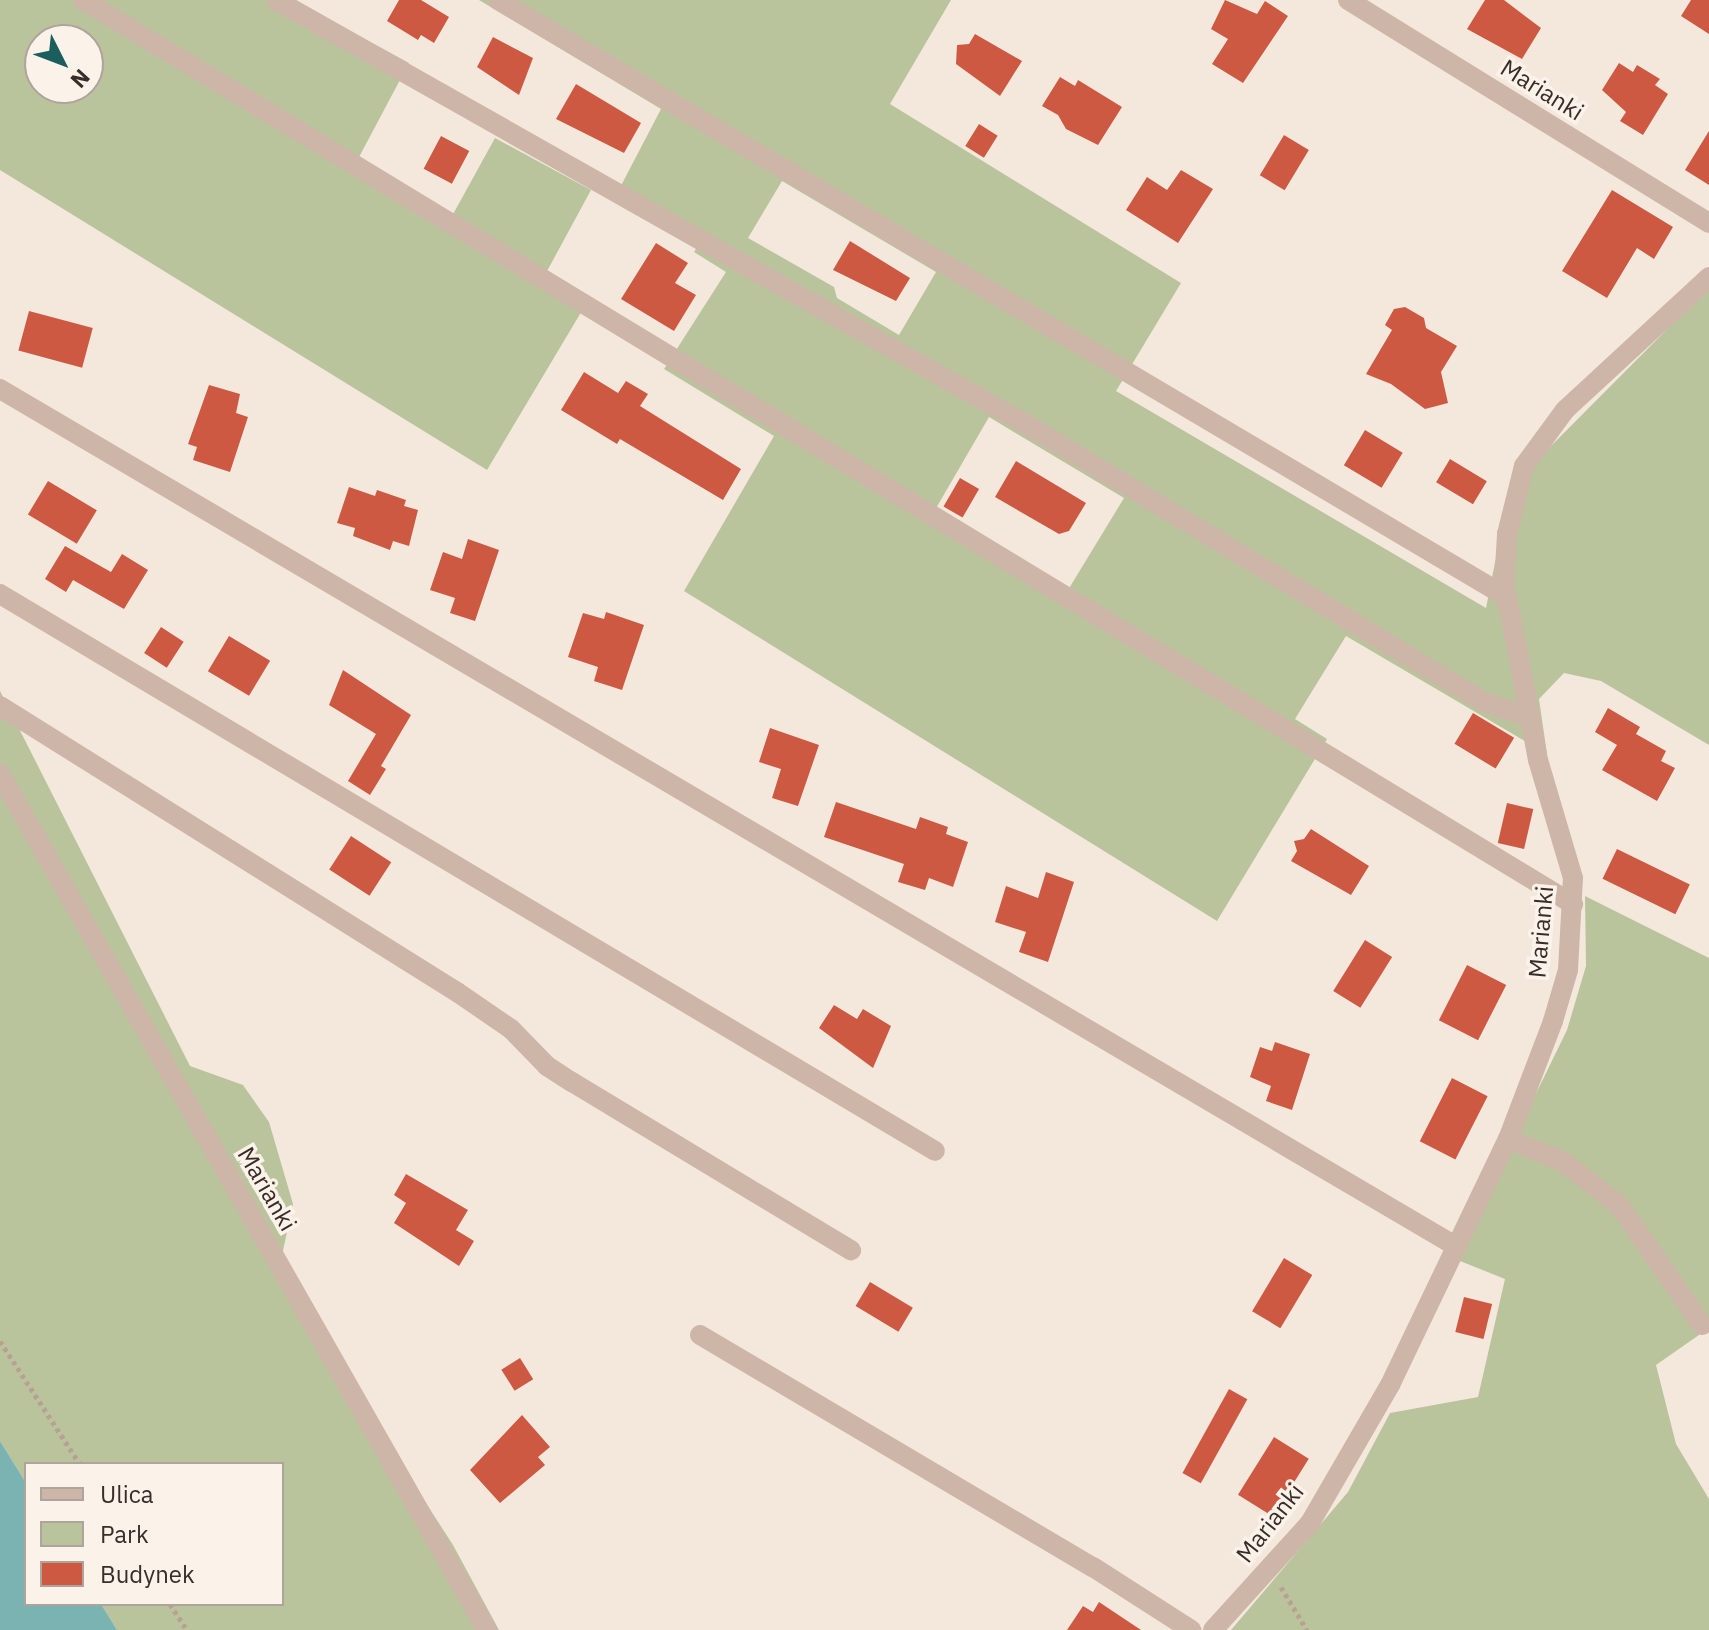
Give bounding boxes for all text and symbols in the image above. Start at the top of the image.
north arrow [24,24,104,104]
street label: Marianki [1495,53,1589,127]
text: N [65,63,97,95]
street label: Marianki [1523,885,1559,979]
street label: Marianki [231,1142,303,1236]
legend [24,1462,284,1606]
text: Ulica [100,1478,154,1510]
street label: Marianki [1230,1478,1310,1568]
text: Park [100,1518,149,1550]
text: Budynek [100,1558,195,1590]

